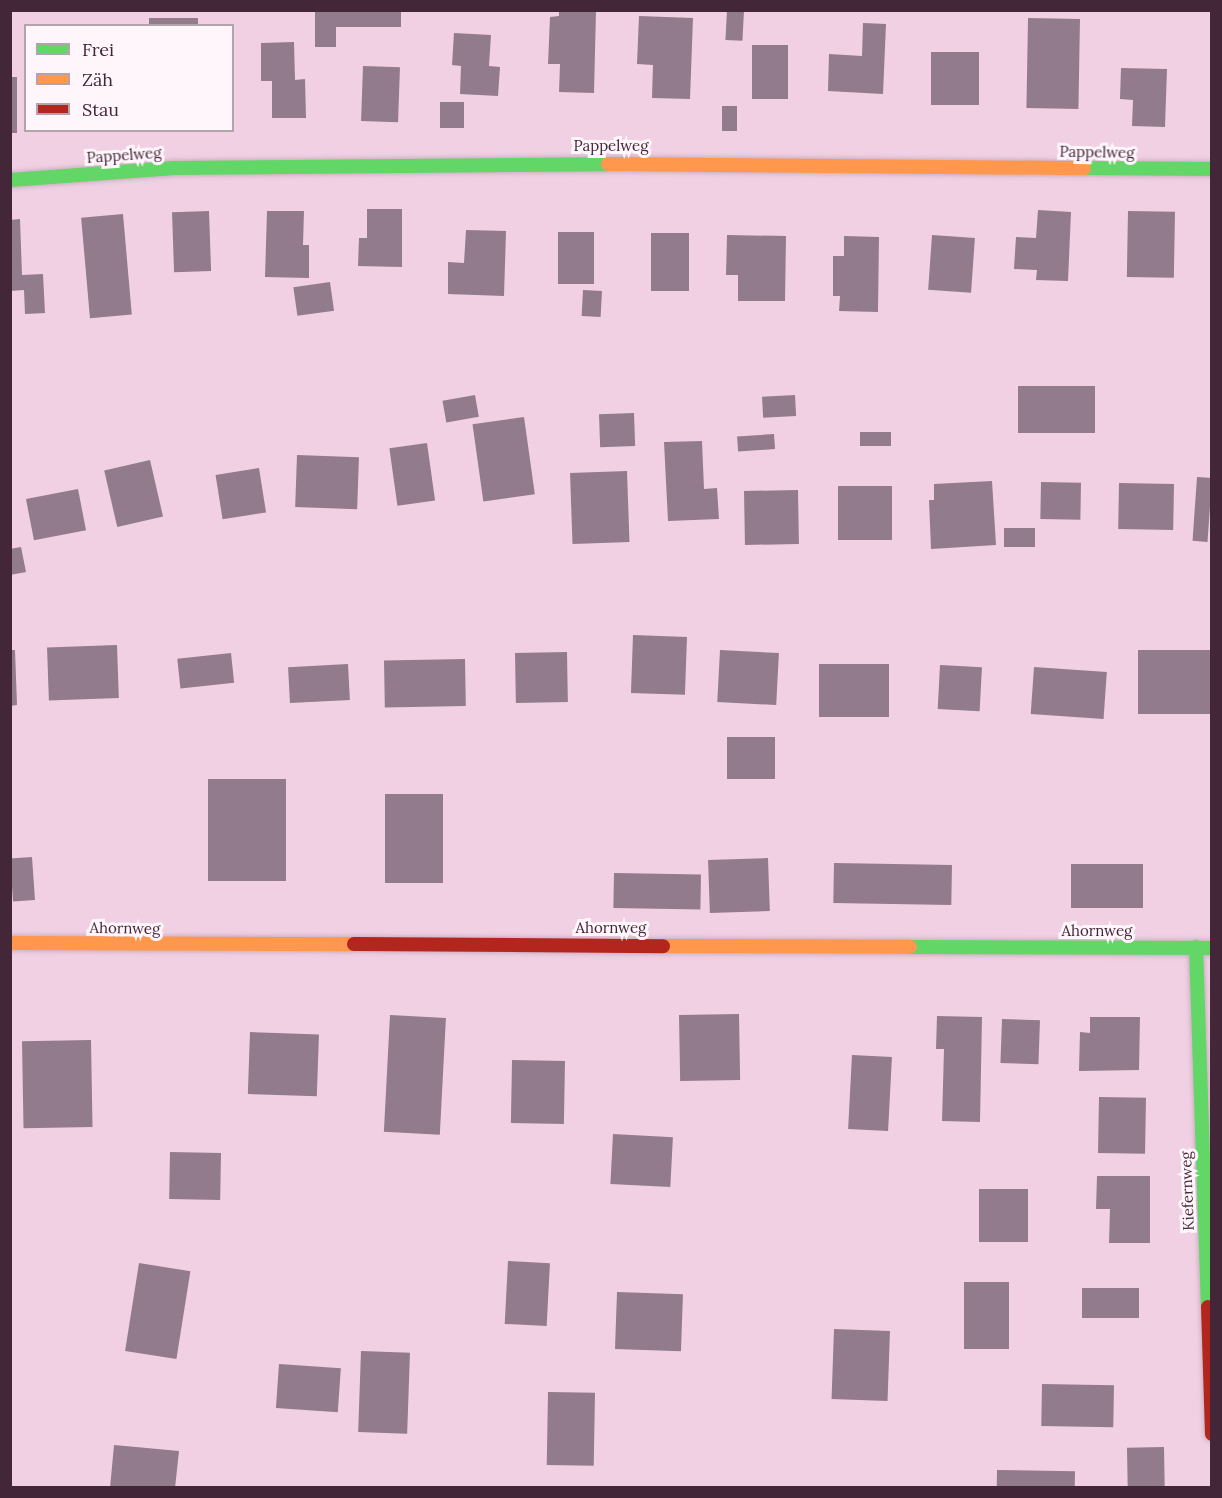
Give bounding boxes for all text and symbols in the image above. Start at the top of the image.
legend [24,24,234,132]
text: Frei [82,38,114,61]
text: Zäh [82,68,113,91]
text: Stau [82,98,119,121]
street label: Pappelweg [573,137,649,155]
street label: Pappelweg [1059,142,1135,162]
street label: Pappelweg [86,143,162,167]
street label: Ahornweg [89,918,161,938]
street label: Ahornweg [576,919,646,937]
street label: Ahornweg [1062,922,1132,940]
street label: Kiefernweg [1177,1151,1197,1231]

